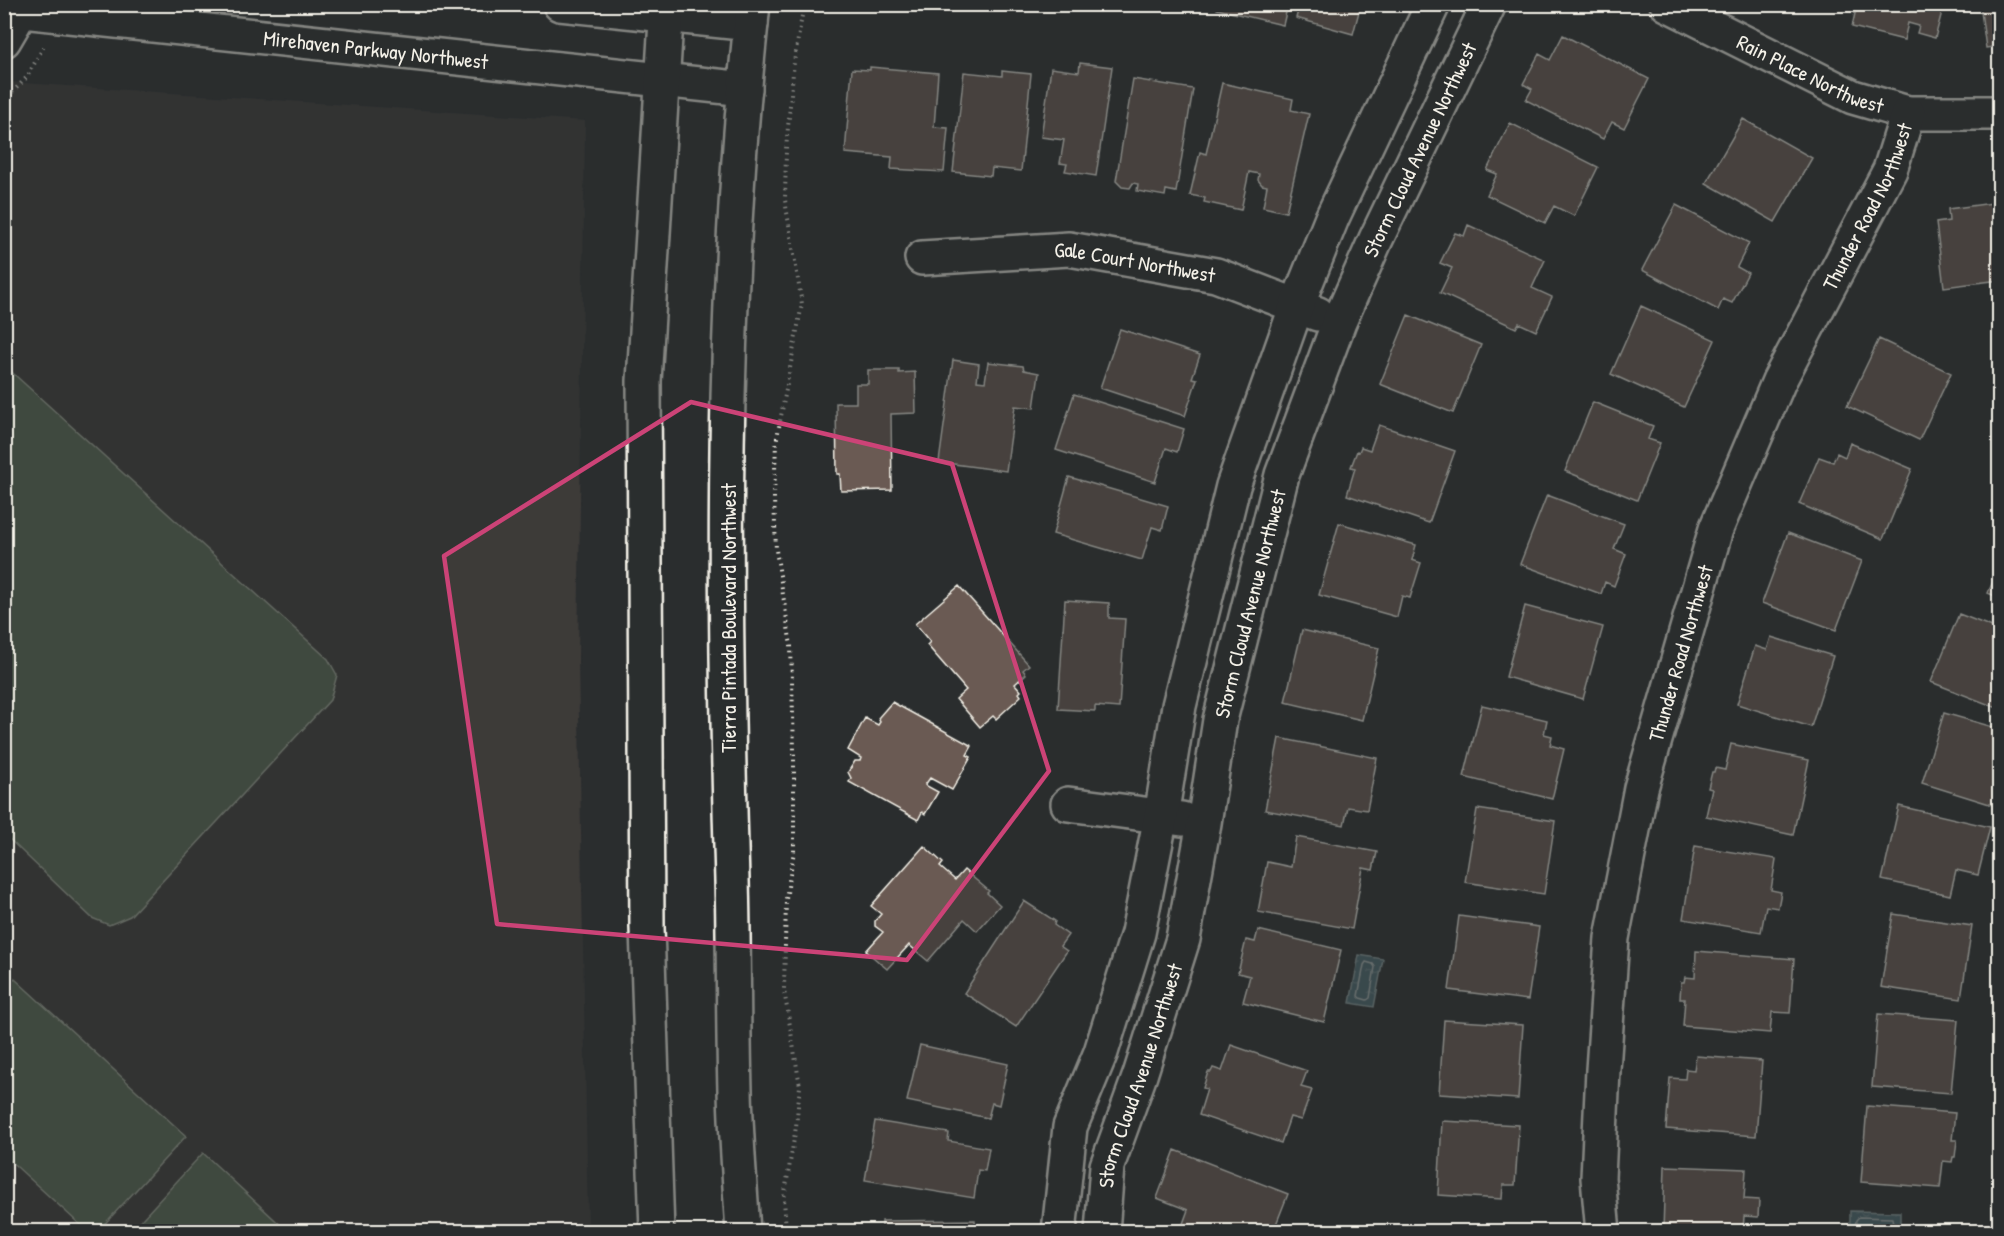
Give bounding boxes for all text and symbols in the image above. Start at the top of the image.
street label: Mirehaven Parkway Northwest [262,23,490,76]
street label: Rain Place Northwest [1732,27,1888,120]
street label: Storm Cloud Avenue Northwest [1355,37,1483,261]
street label: Thunder Road Northwest [1815,118,1919,295]
street label: Gale Court Northwest [1053,234,1218,289]
street label: Tierra Pintada Boulevard Northwest [714,482,743,753]
street label: Storm Cloud Avenue Northwest [1207,485,1293,721]
street label: Thunder Road Northwest [1641,561,1720,745]
street label: Storm Cloud Avenue Northwest [1091,959,1189,1189]

